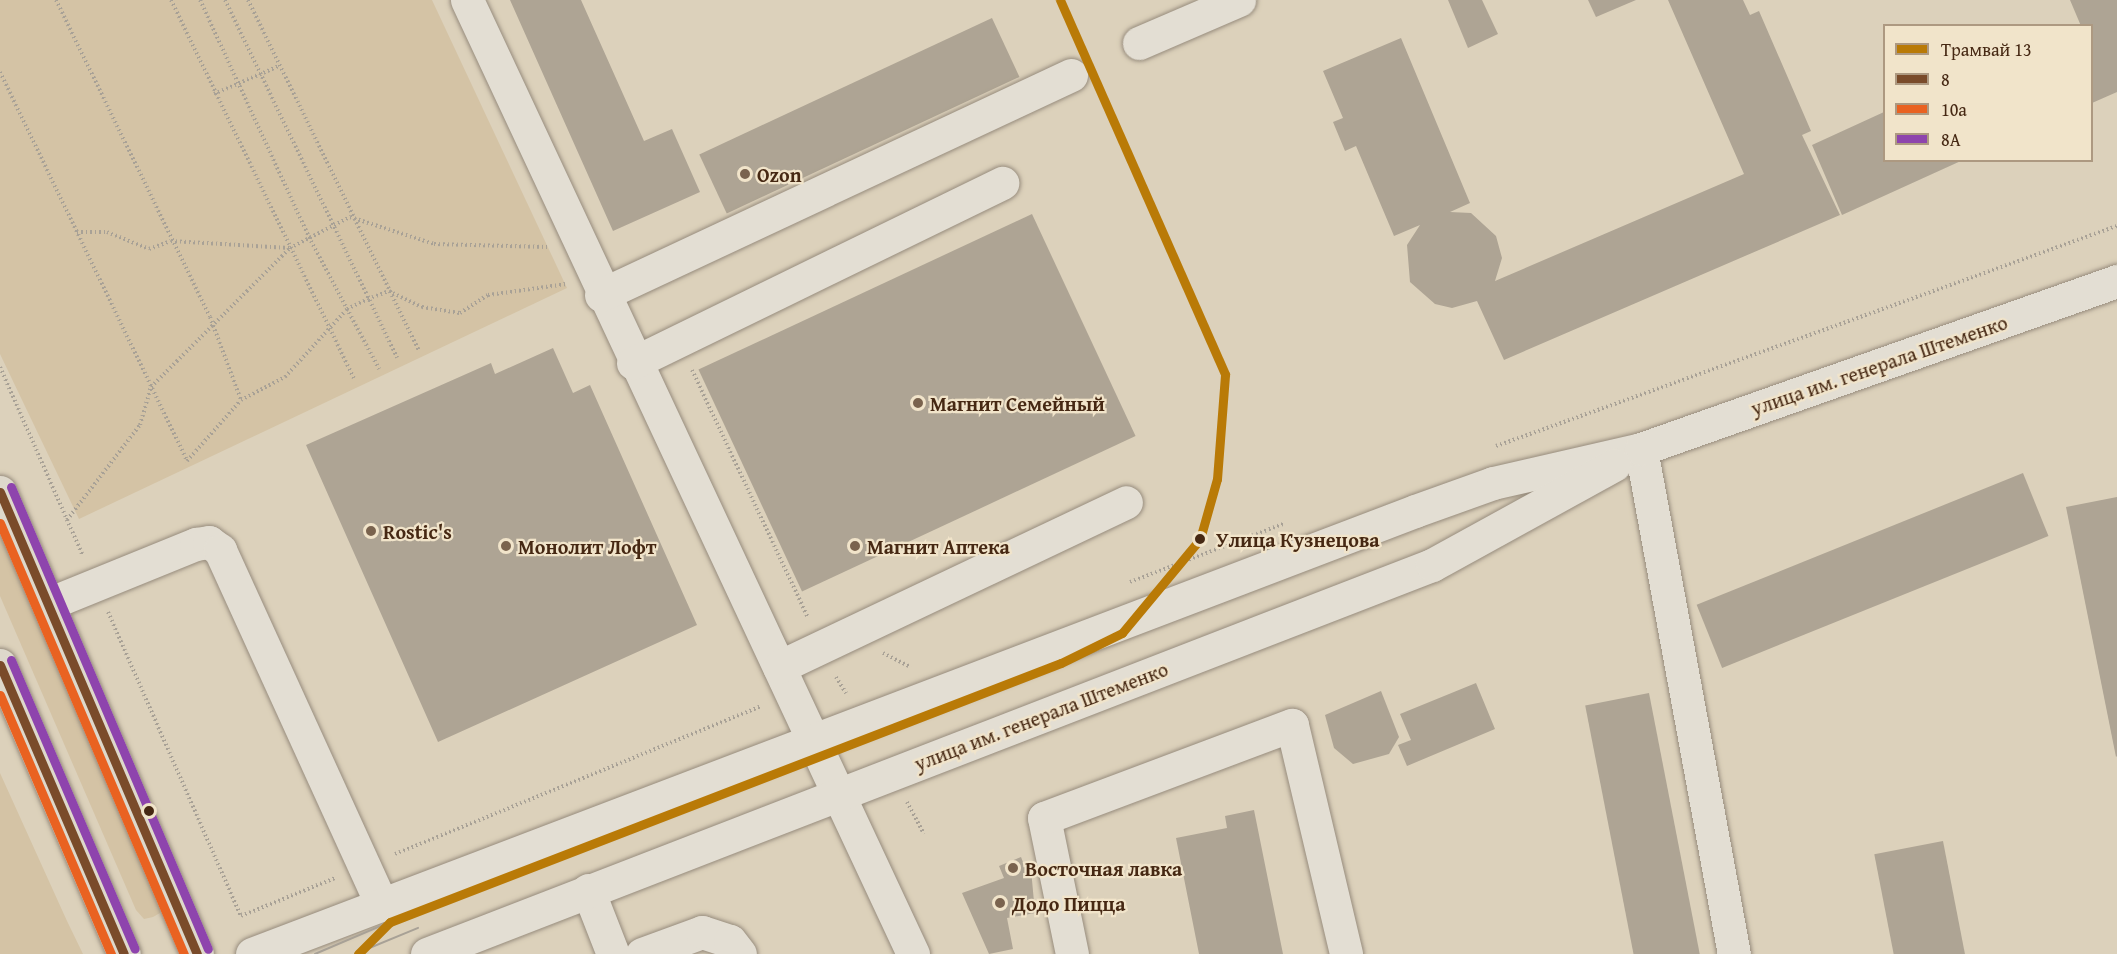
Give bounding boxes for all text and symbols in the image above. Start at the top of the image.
legend [1883,24,2093,162]
text: Трамвай 13 [1941,36,2032,63]
text: 8 [1941,66,1950,93]
text: 10а [1941,96,1967,123]
text: 8А [1941,126,1961,153]
place label: Ozon [757,162,802,186]
marker: Ozon [738,167,752,181]
street label: улица им. генерала Штеменко [1748,310,2010,420]
place label: Магнит Семейный [930,391,1105,415]
marker: Магнит Семейный [911,396,925,410]
place label: Rostic's [383,519,452,543]
marker: Rostic's [364,524,378,538]
place label: Улица Кузнецова [1216,527,1380,551]
marker: Улица Кузнецова [1189,528,1211,550]
place label: Монолит Лофт [518,534,656,558]
place label: Магнит Аптека [867,534,1010,558]
marker: Монолит Лофт [499,539,513,553]
marker: Магнит Аптека [848,539,862,553]
street label: улица им. генерала Штеменко [911,656,1171,776]
unlabelled marker [143,805,155,817]
place label: Восточная лавка [1025,856,1182,880]
marker: Восточная лавка [1006,861,1020,875]
place label: Додо Пицца [1012,891,1126,915]
marker: Додо Пицца [993,896,1007,910]

